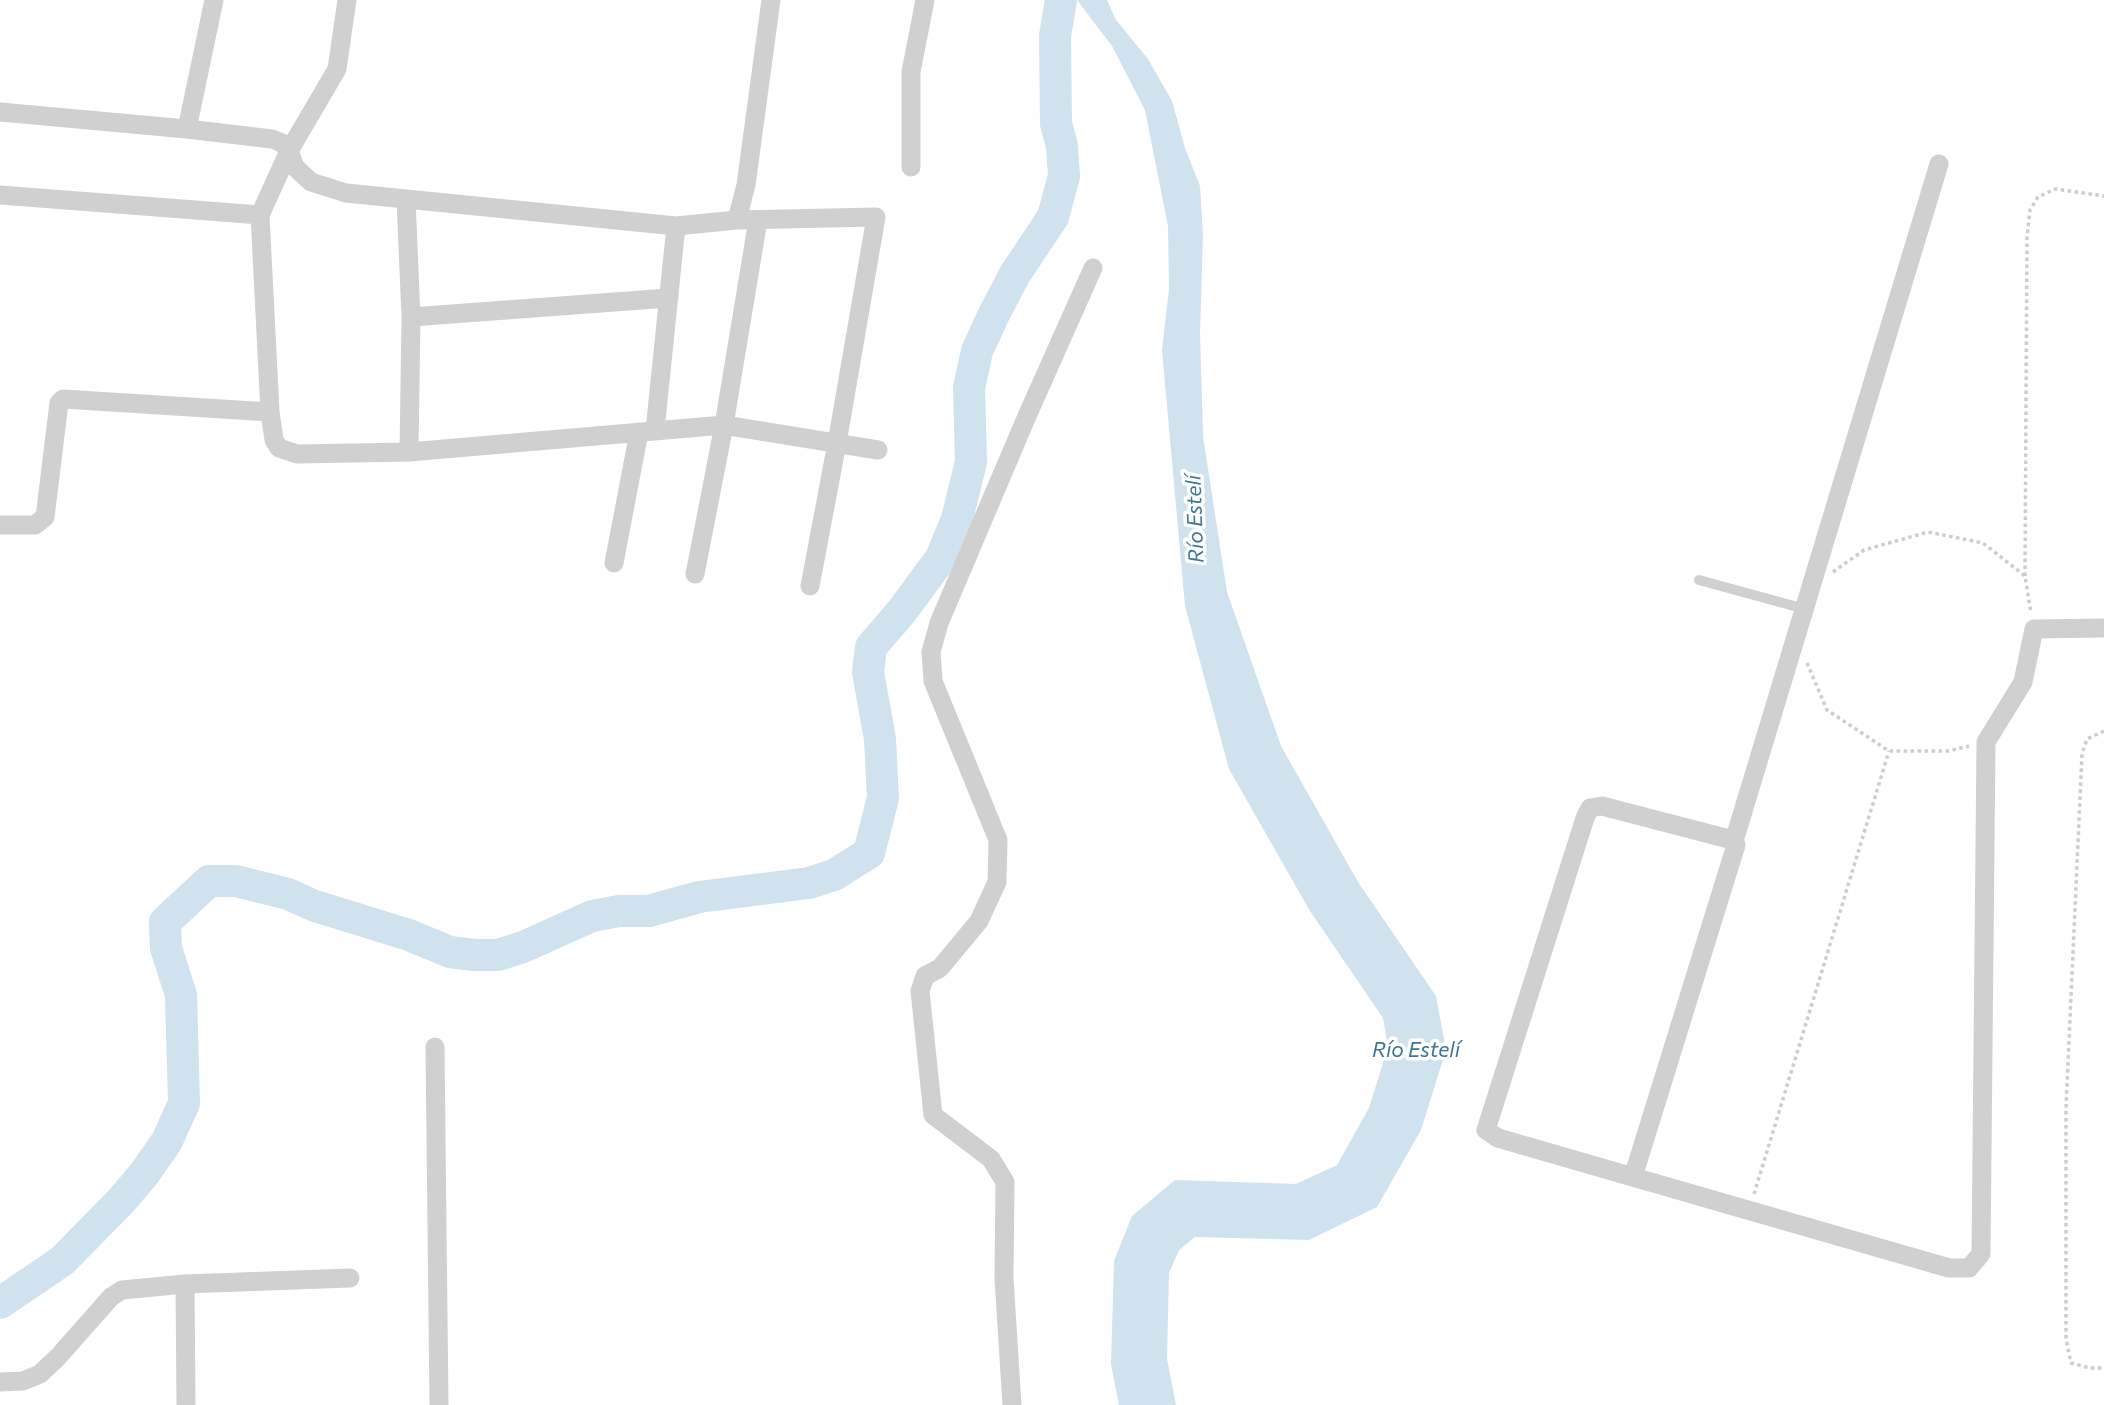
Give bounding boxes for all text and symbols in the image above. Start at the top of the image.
water label: Río Estelí [1181,474,1209,564]
water label: Río Estelí [1372,1037,1460,1063]

